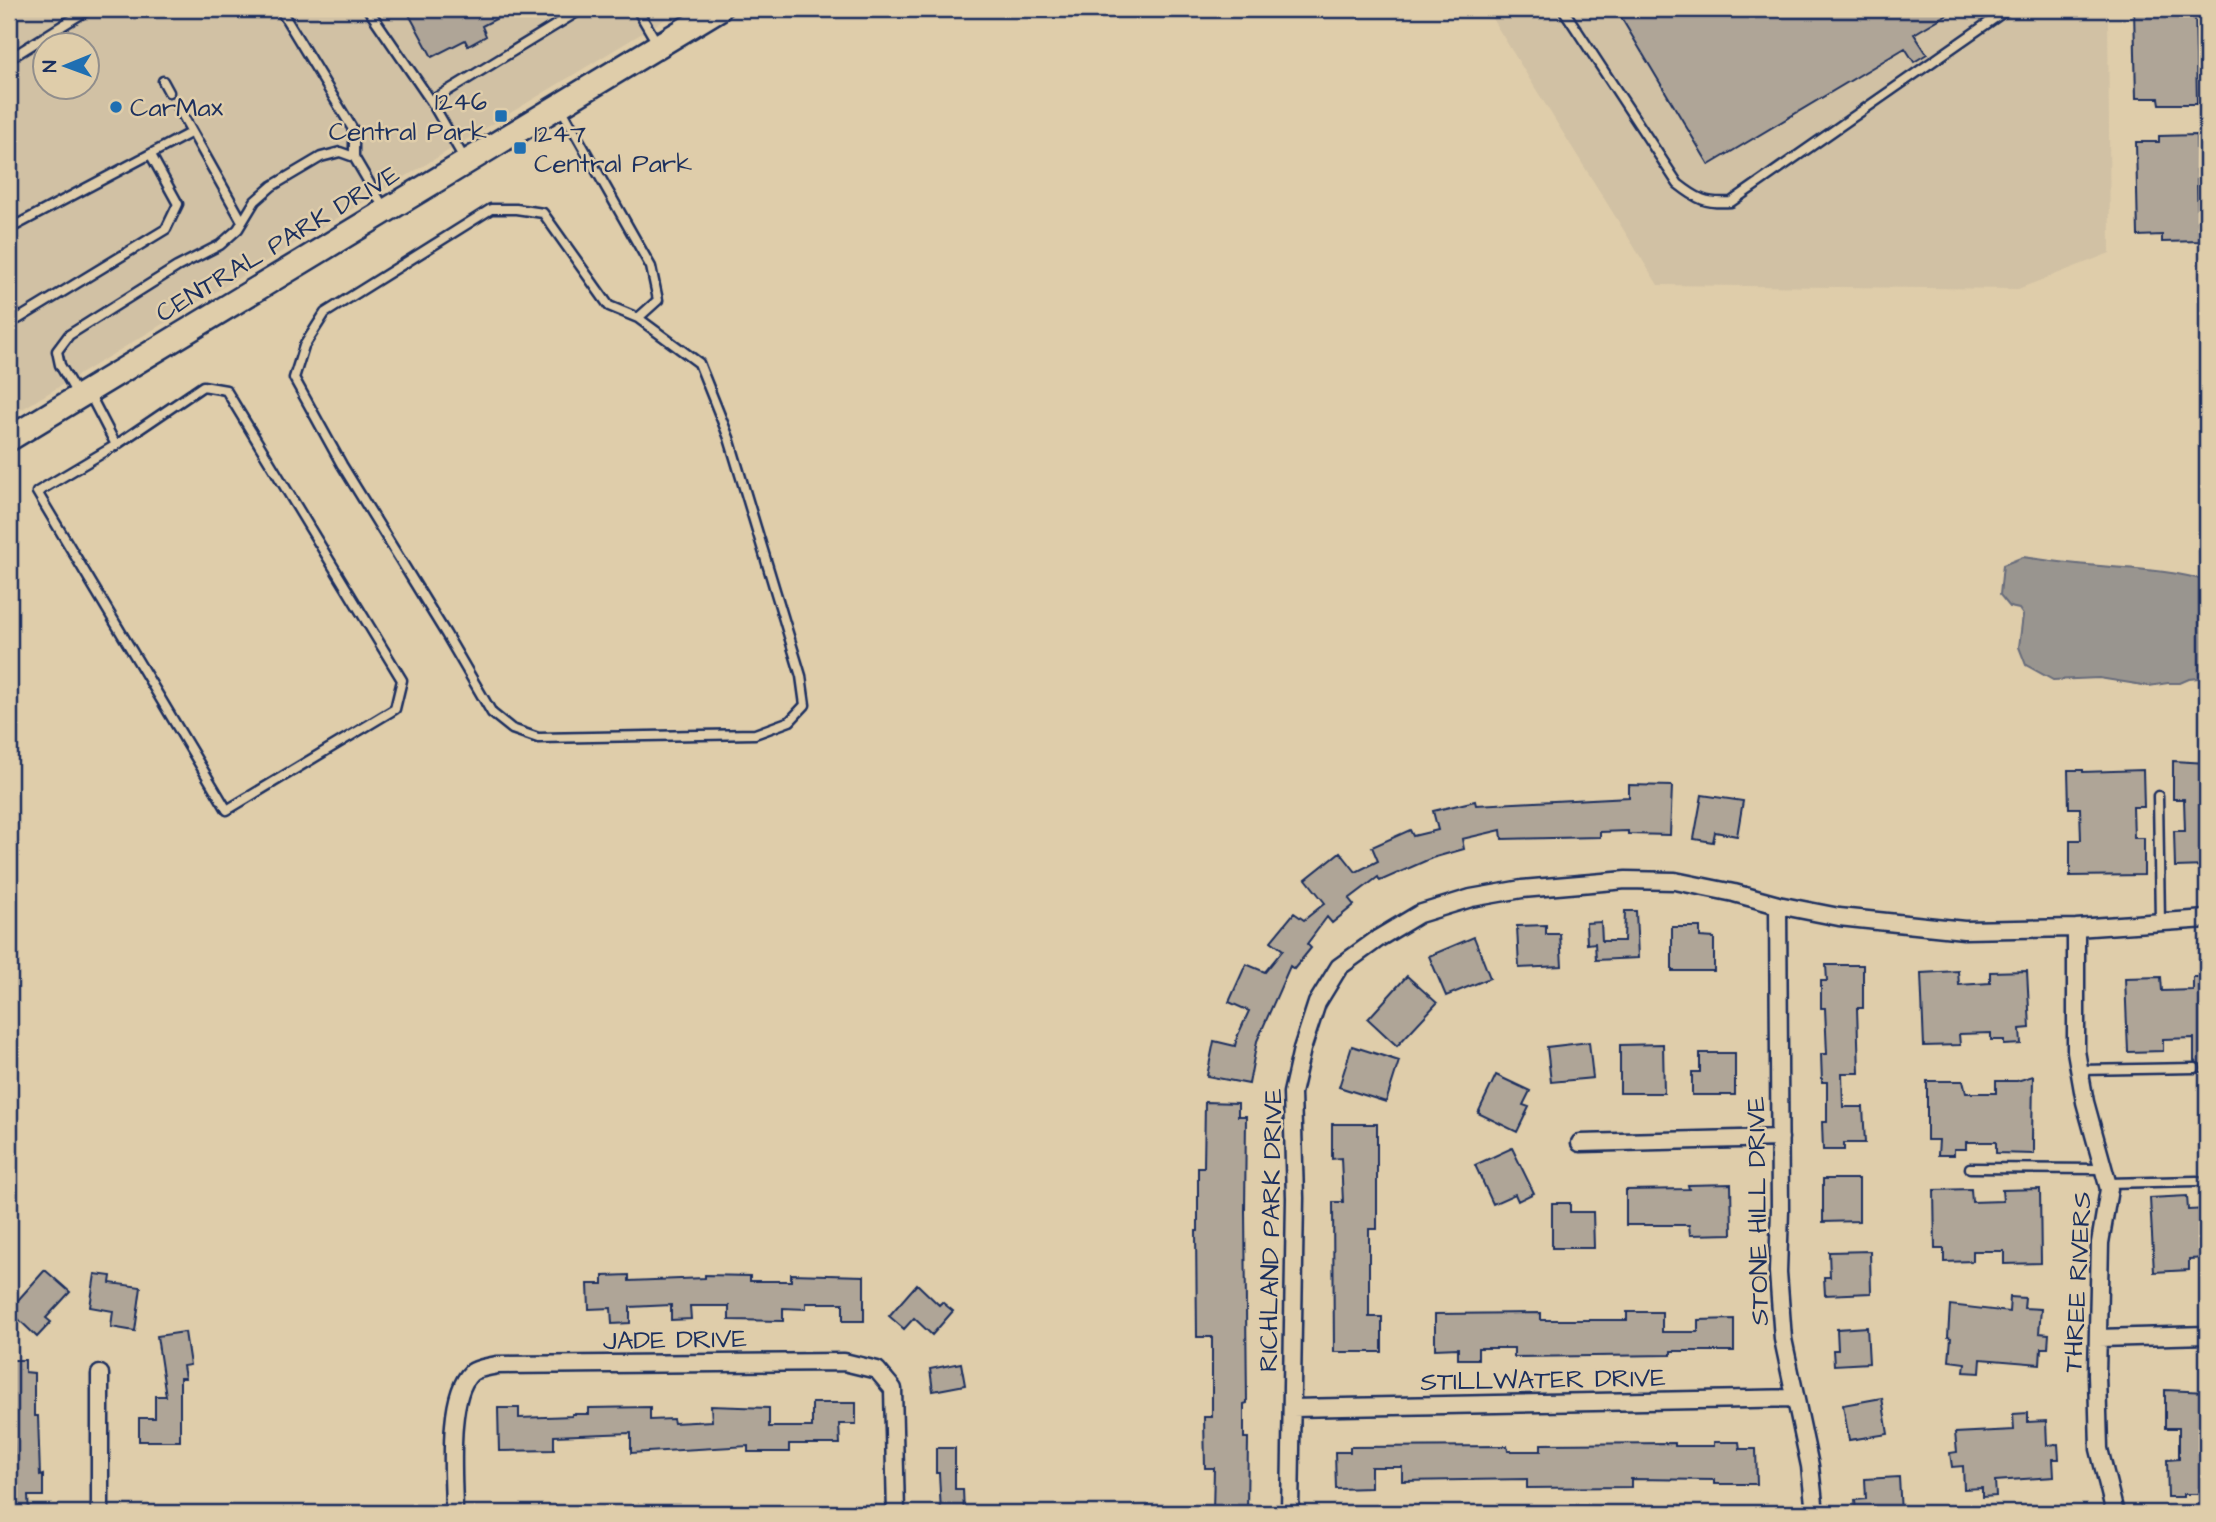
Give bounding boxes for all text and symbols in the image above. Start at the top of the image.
north arrow [32,32,102,102]
text: N [37,60,64,72]
place label: 1246 Central Park [329,84,487,150]
place label: CarMax [130,90,224,126]
marker: CarMax [108,99,124,115]
marker: 1246 Central Park [493,108,509,124]
place label: 1247 Central Park [534,116,692,182]
marker: 1247 Central Park [512,140,528,156]
street label: CENTRAL PARK DRIVE [149,157,406,331]
street label: RICHLAND PARK DRIVE [1251,1088,1291,1372]
street label: STONE HILL DRIVE [1738,1096,1778,1326]
street label: THREE RIVERS [2055,1191,2101,1373]
street label: JADE DRIVE [603,1321,747,1359]
street label: STILLWATER DRIVE [1420,1360,1666,1400]

